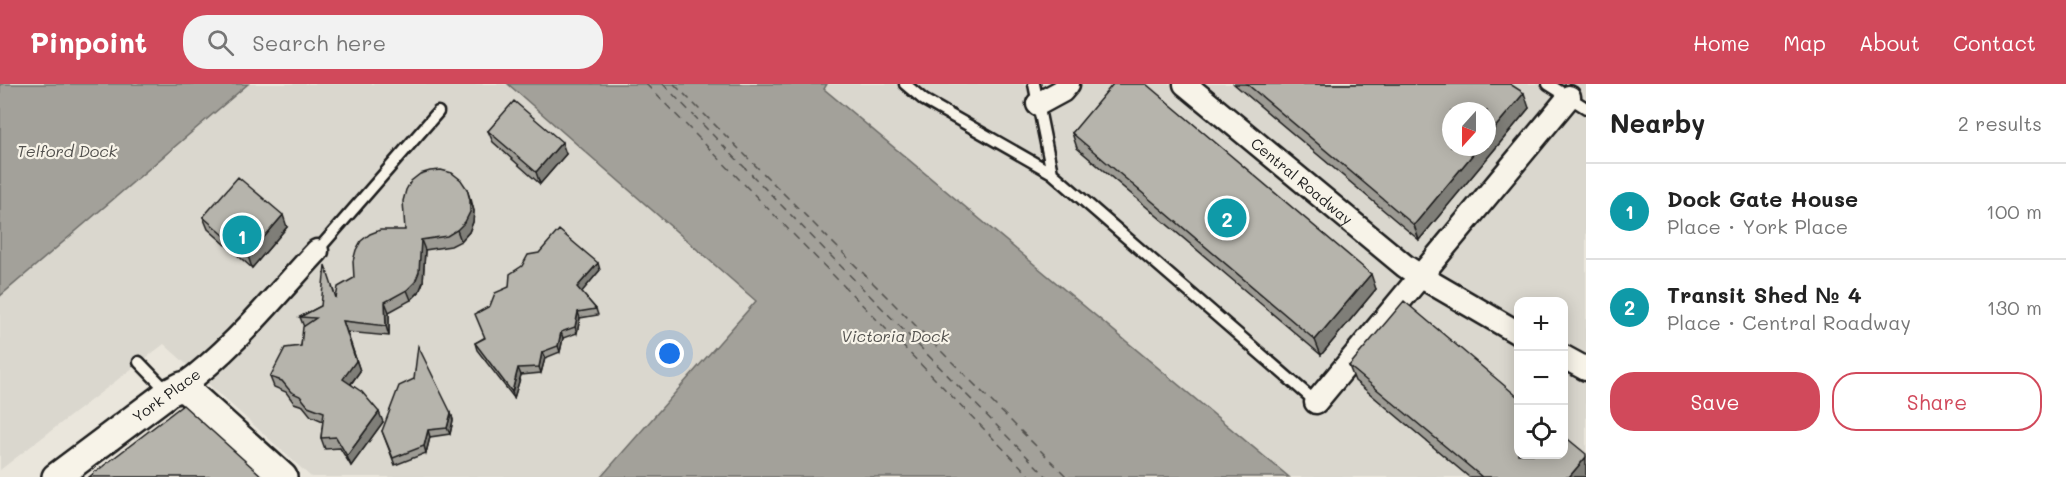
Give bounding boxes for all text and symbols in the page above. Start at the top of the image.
search box [183,15,603,69]
text: Pinpoint [30,24,147,60]
icon: search [204,26,237,59]
text: Search here [252,28,386,57]
text: Home [1693,29,1750,56]
text: Map [1783,29,1826,56]
text: About [1859,29,1920,56]
text: Contact [1953,29,2036,56]
north arrow [1442,102,1496,156]
text: Nearby [1610,106,1705,140]
text: 2 results [1958,110,2042,136]
street label: Central Roadway [1247,133,1357,229]
water label: Telford Dock [17,140,118,161]
text: Dock Gate House [1667,184,1858,213]
pin: 2 [1208,196,1246,240]
text: 1 [1625,198,1634,224]
text: 100 m [1986,198,2042,224]
pin: 1 [222,212,262,258]
text: Place · York Place [1667,213,1848,239]
text: Transit Shed № 4 [1667,280,1862,309]
text: 2 [1624,294,1635,320]
text: 130 m [1987,294,2042,320]
map controls [1514,297,1568,459]
button: + [1514,297,1568,351]
text: Place · Central Roadway [1667,309,1911,335]
water label: Victoria Dock [841,325,949,346]
your location [655,339,684,368]
button: − [1514,351,1568,405]
street label: York Place [128,364,204,426]
button: Save [1610,372,1820,431]
button: Share [1832,372,2042,431]
button: locate [1514,405,1568,459]

